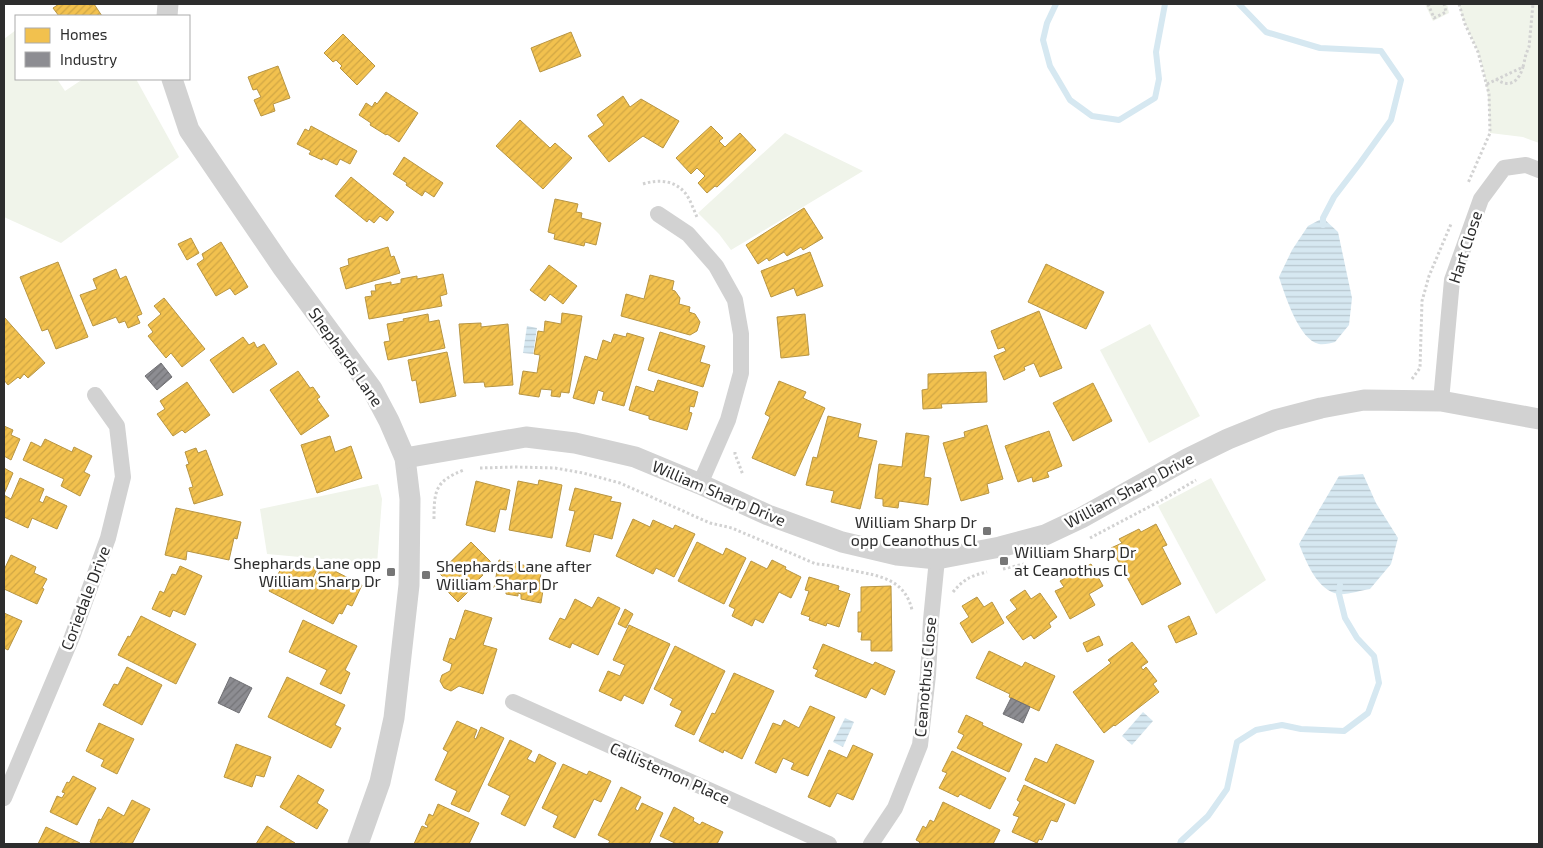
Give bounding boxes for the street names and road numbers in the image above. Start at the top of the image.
street label: Hart Close [1444,208,1485,286]
street label: Shephards Lane [305,304,388,410]
street label: William Sharp Drive [1061,448,1196,532]
street label: William Sharp Drive [650,456,789,529]
street label: Coriedale Drive [56,543,113,653]
street label: Ceanothus Close [910,616,939,738]
street label: Callistemon Place [607,738,733,808]

